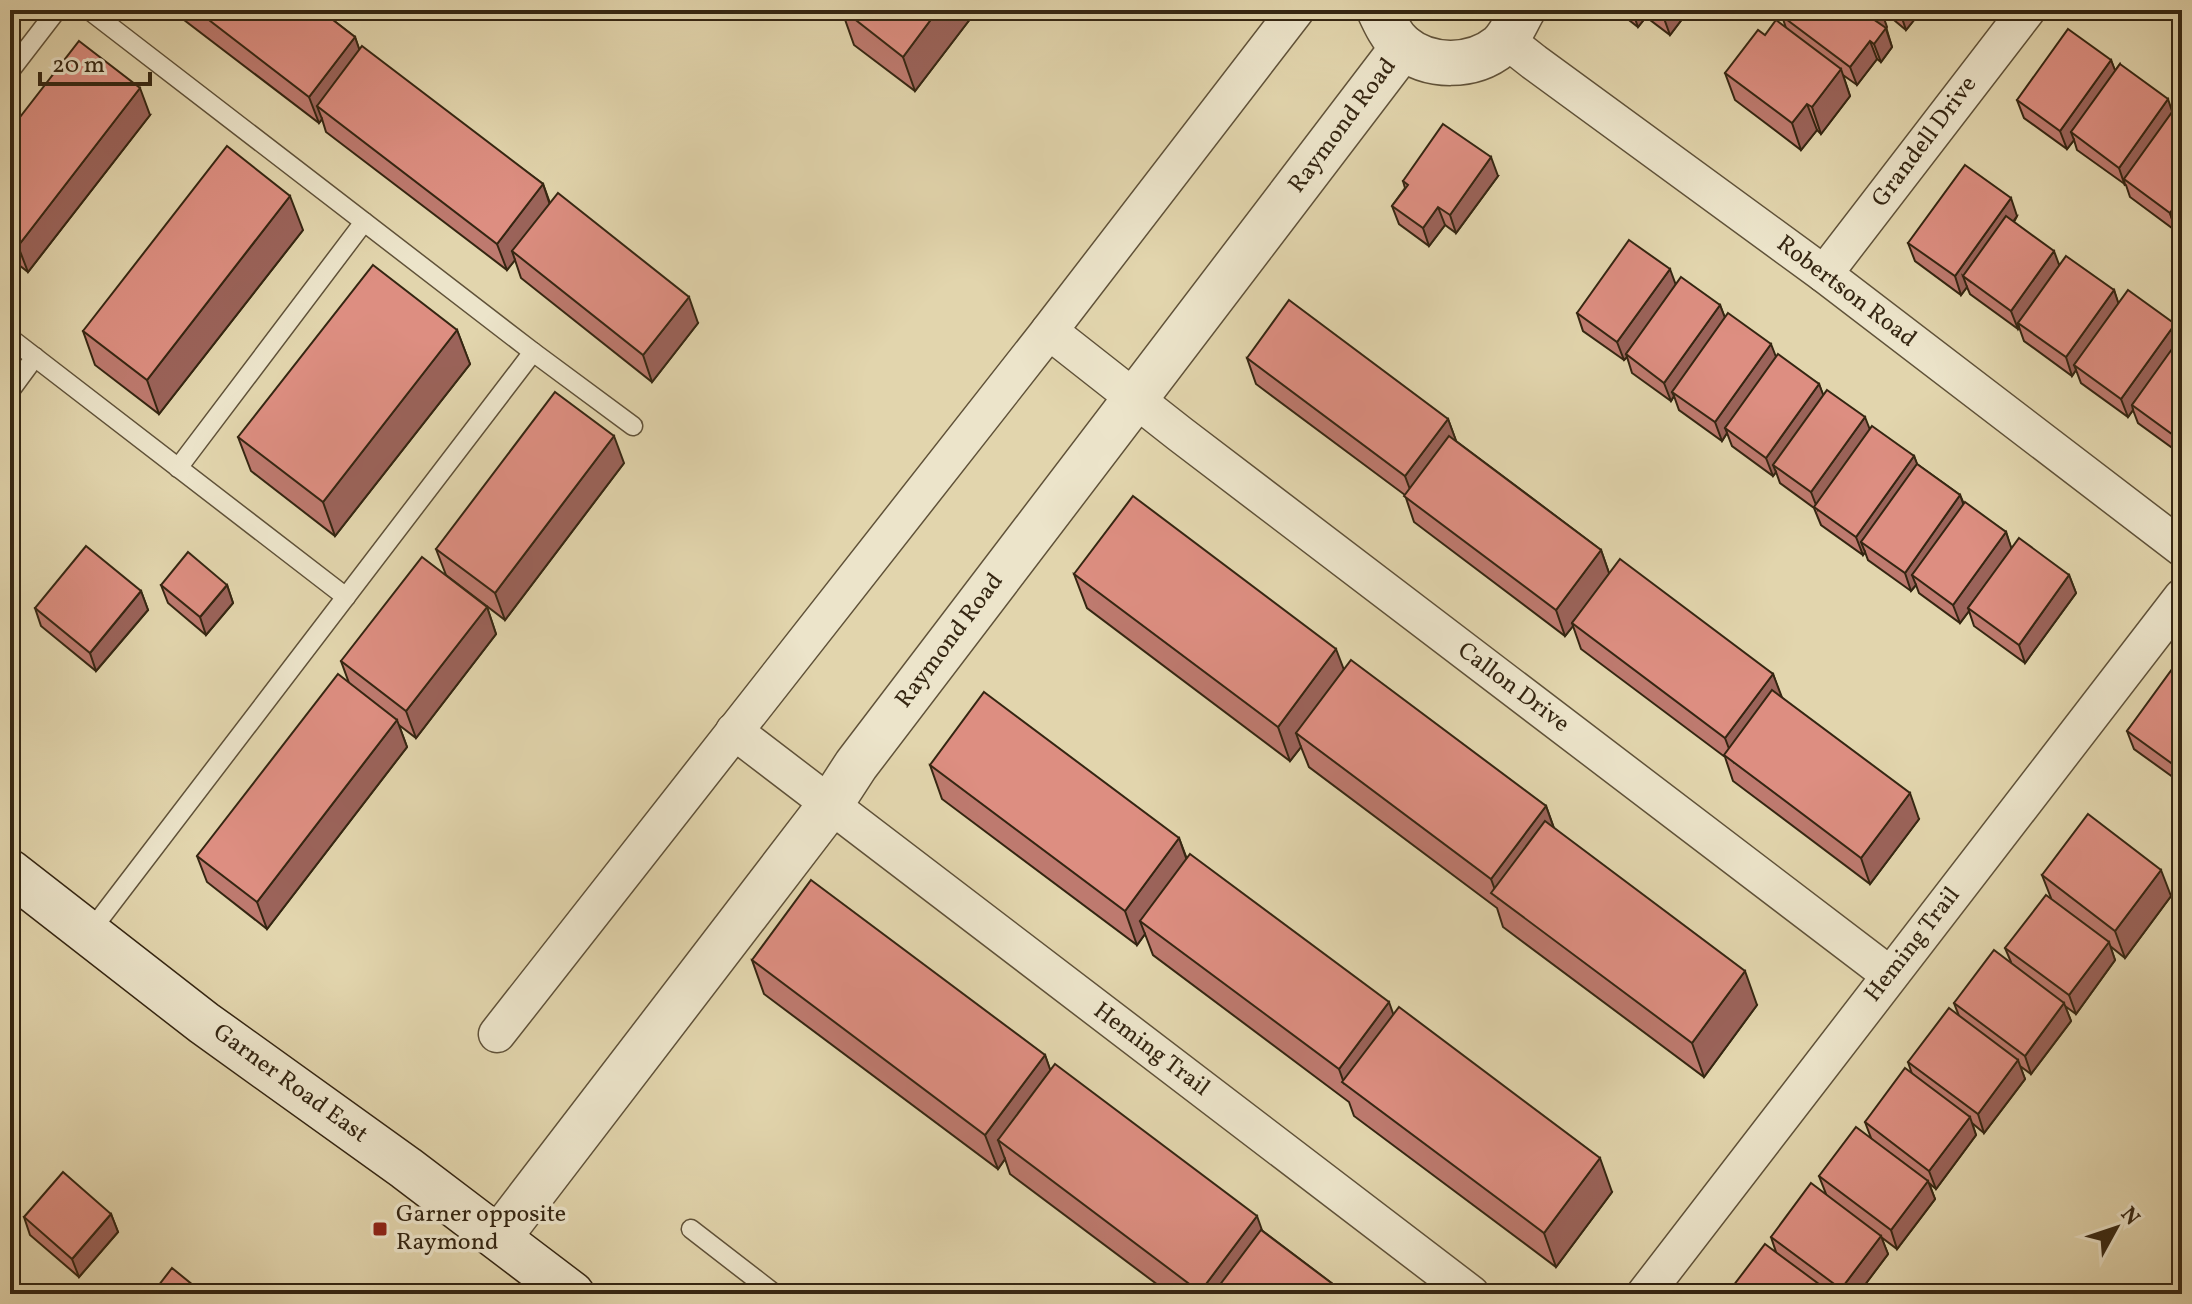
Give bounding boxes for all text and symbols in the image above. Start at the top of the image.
scale bar [40,36,150,86]
text: 20 m [52,49,105,83]
street label: Raymond Road [1281,51,1405,201]
street label: Grandell Drive [1864,69,1986,215]
street label: Robertson Road [1769,228,1923,356]
street label: Raymond Road [888,566,1012,716]
street label: Callon Drive [1450,635,1576,741]
street label: Heming Trail [1857,880,1969,1010]
street label: Heming Trail [1086,995,1216,1105]
street label: Garner Road East [206,1016,374,1152]
north arrow [2076,1188,2156,1268]
place label: Garner opposite Raymond [396,1198,566,1260]
text: N [2112,1201,2146,1233]
marker: Garner opposite Raymond [371,1220,389,1238]

